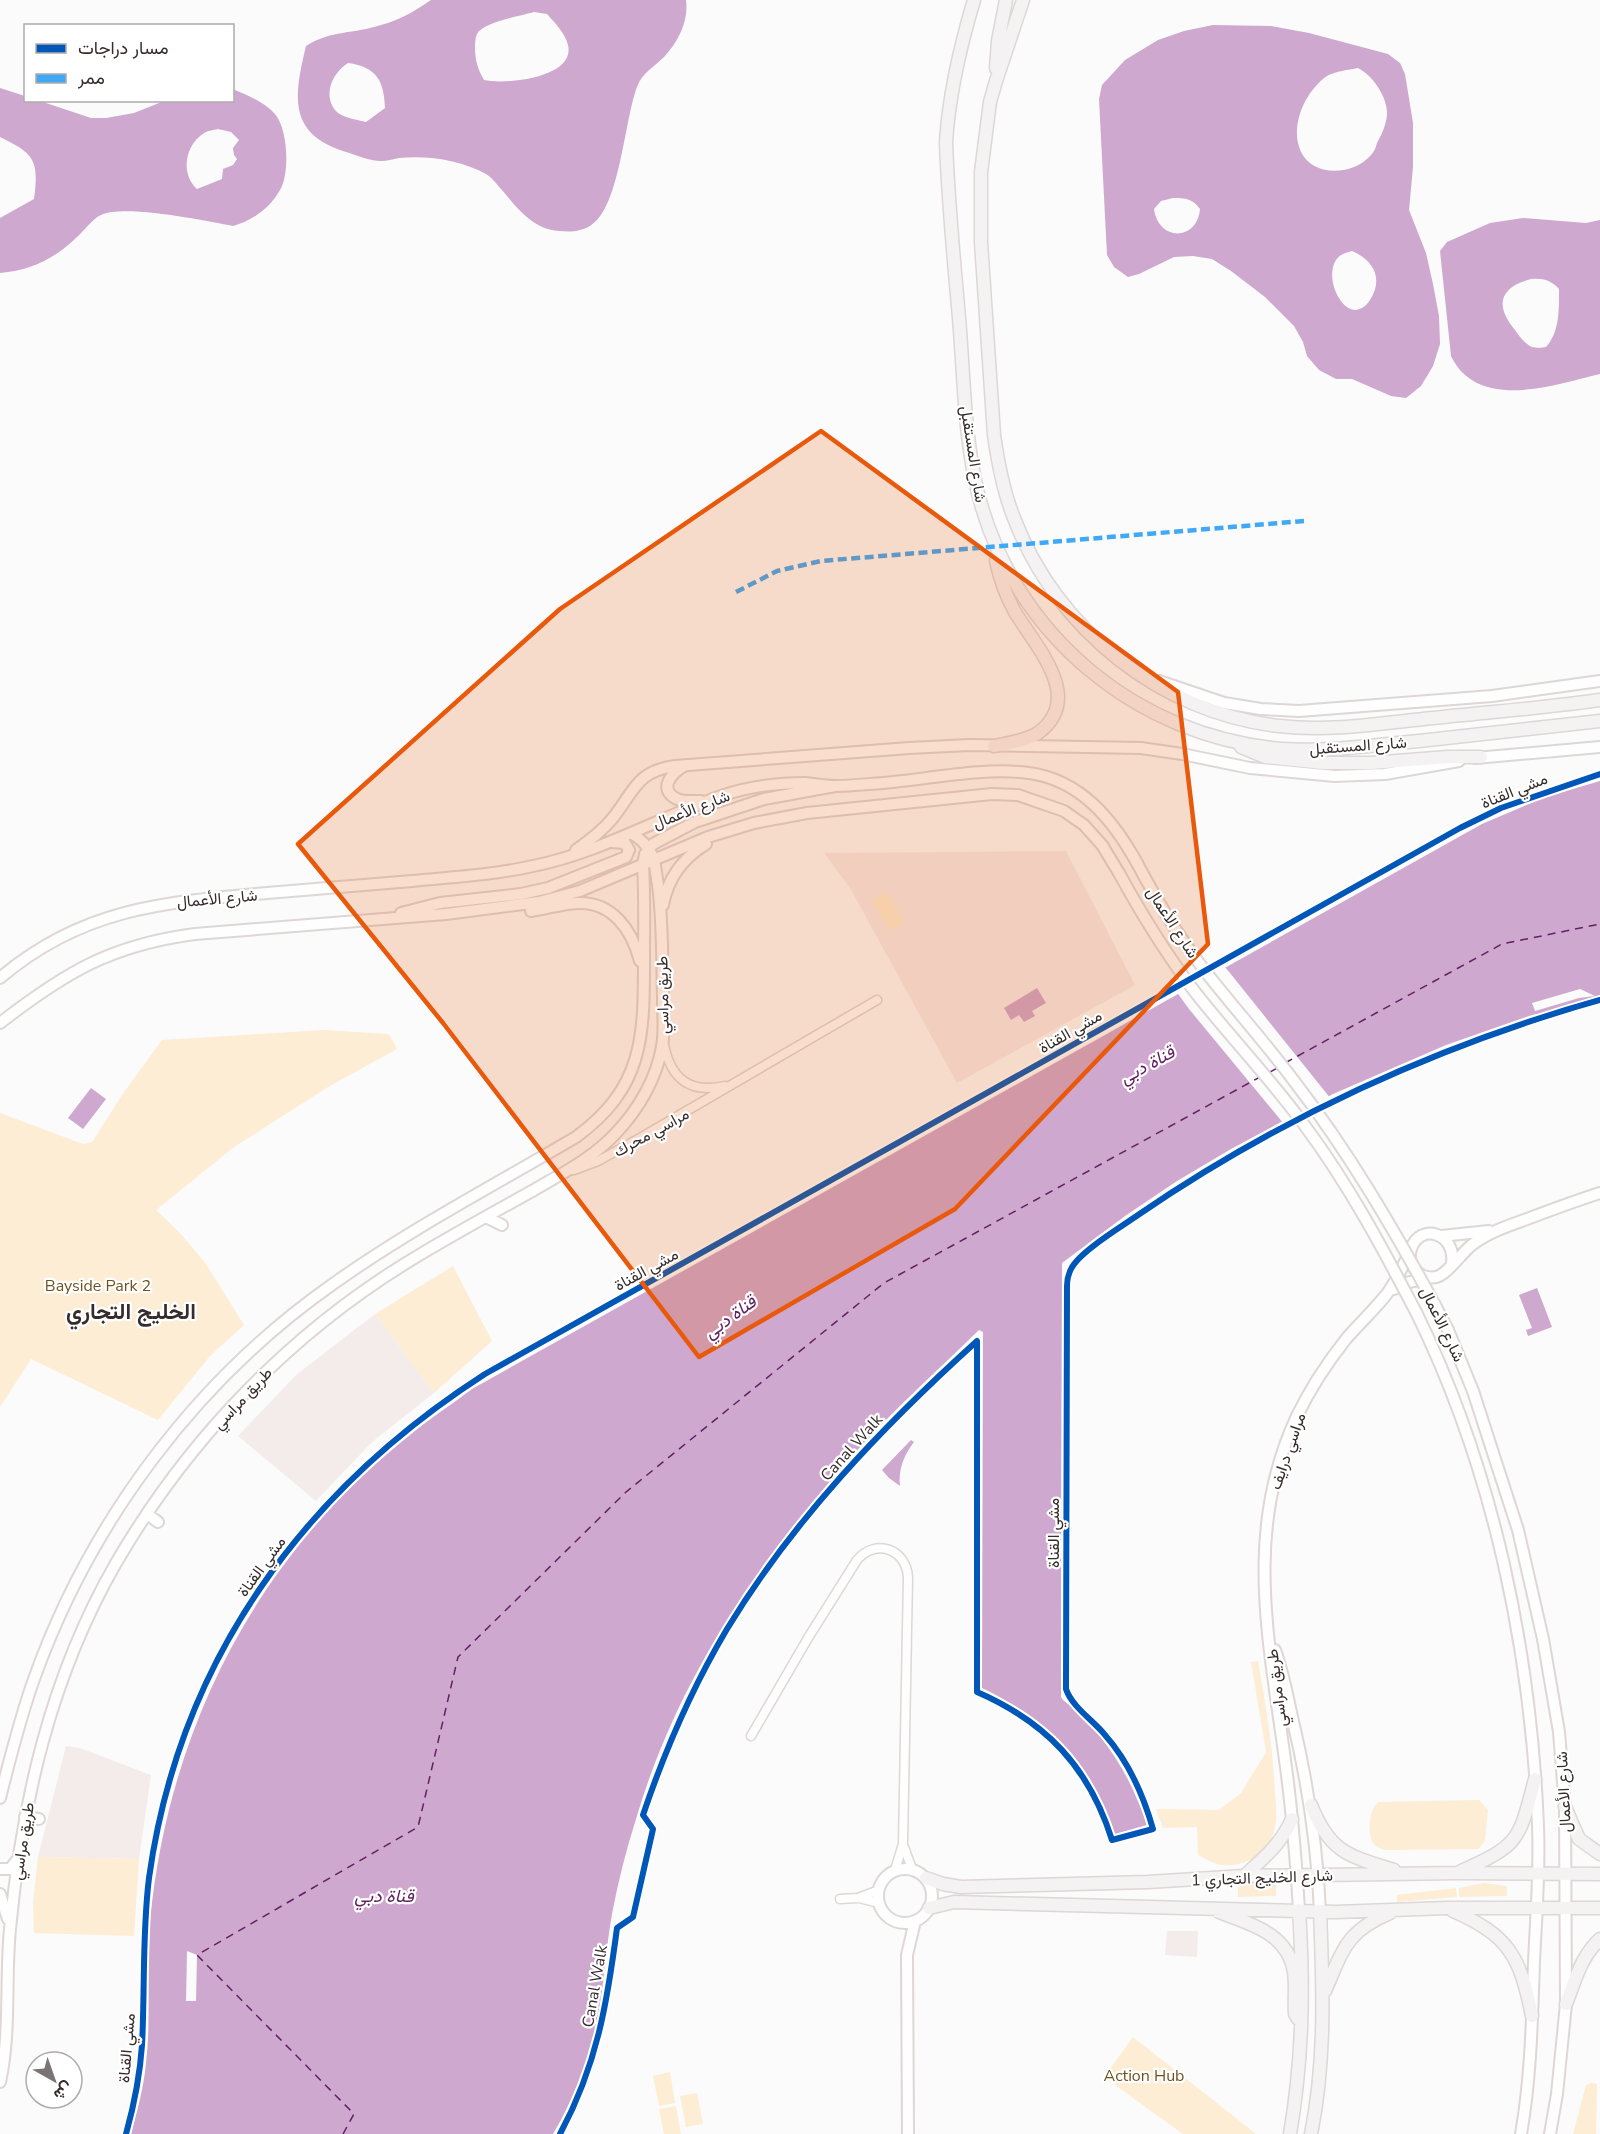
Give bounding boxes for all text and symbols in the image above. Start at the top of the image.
legend [24,24,234,102]
text: مسار دراجات [78,36,169,60]
text: ممر [77,66,105,90]
street label: شارع المستقبل [955,404,992,504]
street label: شارع المستقبل [1309,732,1408,760]
street label: مشي القناة [1478,768,1552,816]
street label: شارع الأعمال [650,785,733,835]
street label: شارع الأعمال [1141,883,1203,963]
street label: شارع الأعمال [176,885,258,913]
street label: طريق مراسي [651,956,677,1034]
street label: مشي القناة [1035,1005,1107,1061]
water label: قناة دبي [1115,1039,1182,1092]
street label: مراسي محرك [610,1103,694,1164]
street label: مشي القناة [611,1243,683,1298]
park label: Bayside Park 2 [45,1275,151,1297]
street label: شارع الأعمال [1414,1283,1470,1366]
water label: قناة دبي [699,1289,764,1347]
district label: الخليج التجاري [66,1297,196,1330]
street label: طريق مراسي [208,1363,279,1436]
street label: Canal Walk [816,1409,888,1486]
street label: مراسي درايف [1265,1410,1313,1493]
street label: مشي القناة [1043,1498,1067,1568]
street label: مشي القناة [232,1532,293,1602]
street label: طريق مراسي [1261,1647,1295,1728]
street label: شارع الأعمال [1551,1751,1577,1833]
street label: طريق مراسي [6,1801,42,1882]
street label: شارع الخليج التجاري 1 [1191,1865,1333,1893]
water label: قناة دبي [354,1884,415,1911]
street label: Canal Walk [577,1942,613,2029]
street label: مشي القناة [113,2012,143,2084]
north arrow [24,2050,84,2110]
park label: Action Hub [1104,2065,1184,2087]
text: ش [49,2076,77,2105]

